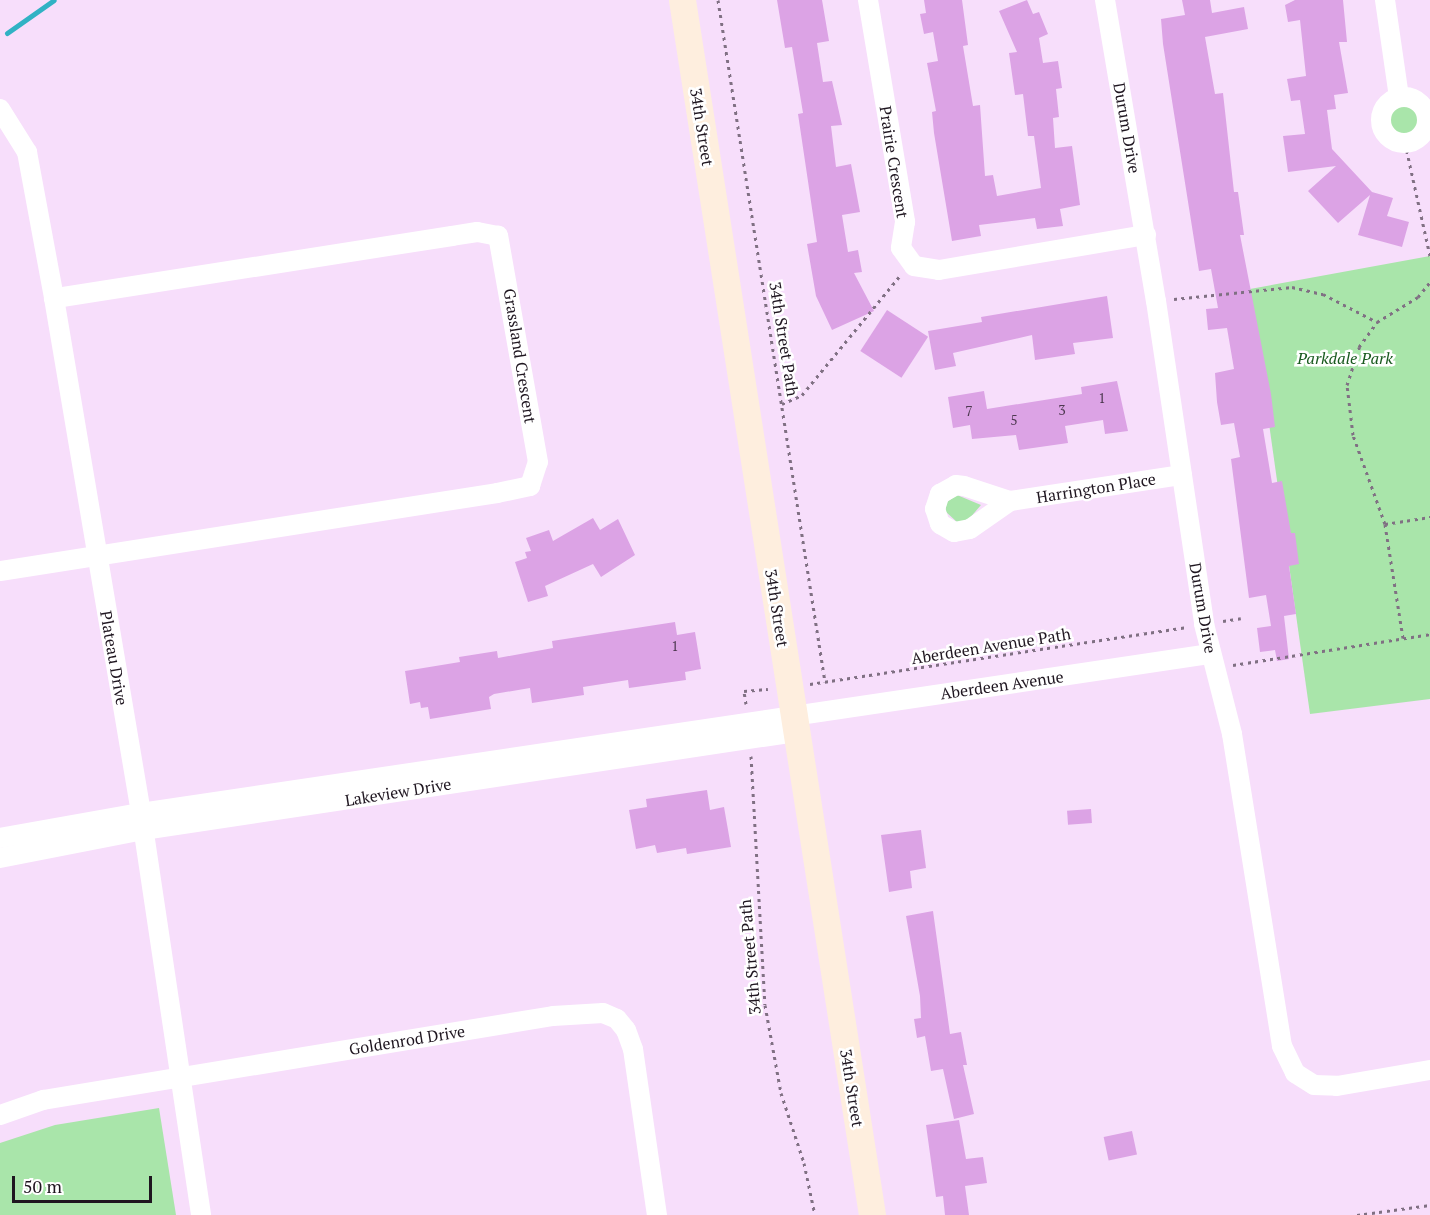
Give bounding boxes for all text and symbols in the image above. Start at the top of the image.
street label: Durum Drive [1110,81,1144,175]
street label: 34th Street [686,87,718,167]
street label: Prairie Crescent [876,104,912,220]
street label: 34th Street Path [765,280,803,398]
street label: Grassland Crescent [500,287,540,425]
park label: Parkdale Park [1297,348,1393,368]
house number: 1 [1098,390,1106,406]
house number: 3 [1058,402,1066,418]
house number: 7 [965,403,973,419]
house number: 5 [1010,412,1018,428]
street label: Harrington Place [1035,469,1157,507]
street label: Durum Drive [1186,561,1220,655]
street label: 34th Street [761,568,793,648]
street label: Plateau Drive [96,609,132,707]
street label: Aberdeen Avenue Path [910,624,1072,668]
house number: 1 [671,638,679,654]
street label: Aberdeen Avenue [939,667,1065,703]
street label: Lakeview Drive [343,774,453,810]
street label: 34th Street Path [735,898,765,1016]
street label: Goldenrod Drive [348,1021,466,1059]
street label: 34th Street [836,1048,868,1128]
scale bar [15,1164,154,1202]
text: 50 m [23,1174,62,1198]

